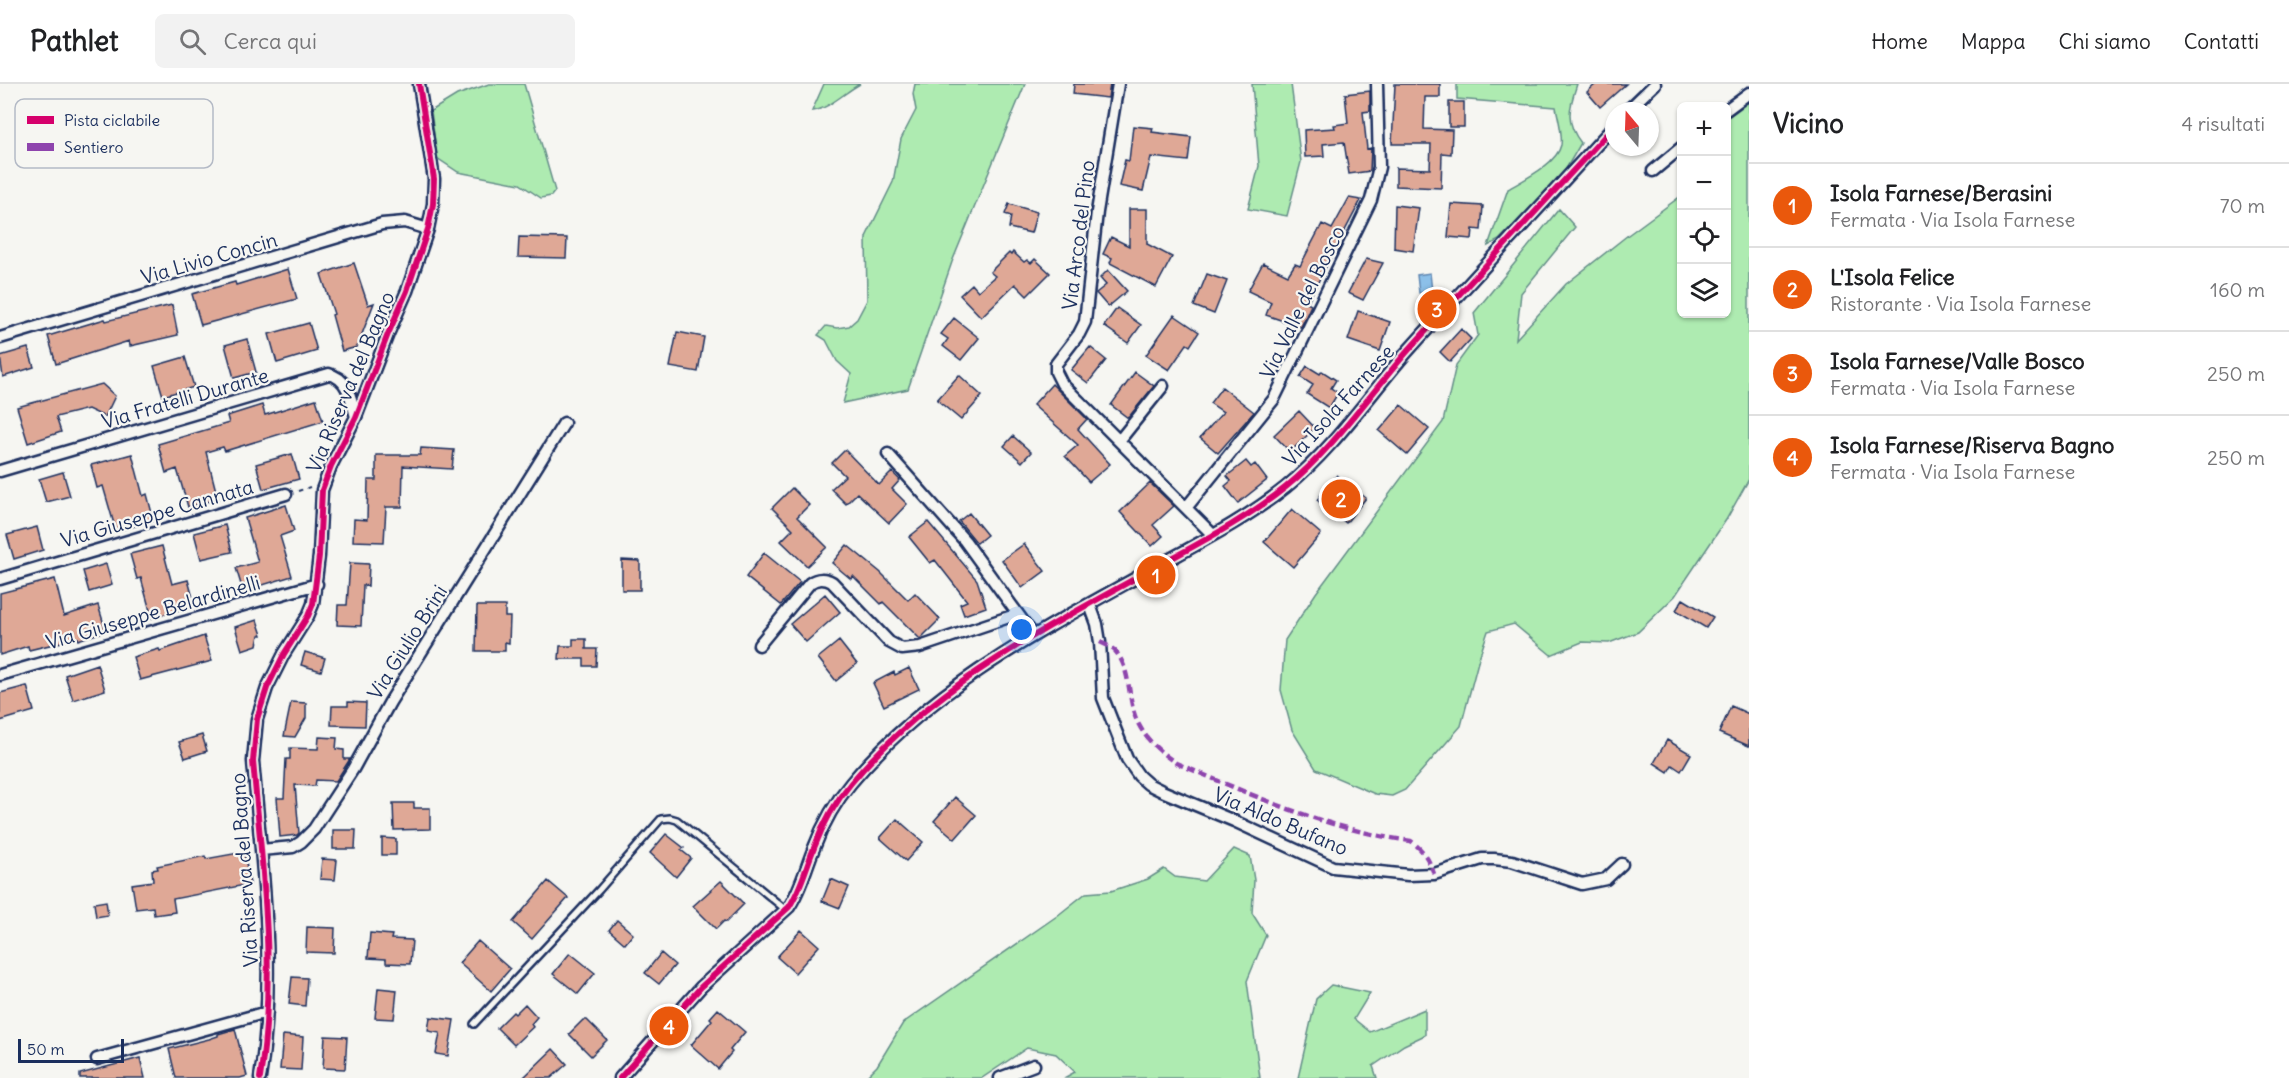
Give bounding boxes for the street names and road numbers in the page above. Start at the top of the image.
street label: Via Arco del Pino [1056,159,1100,311]
street label: Via Valle del Bosco [1254,221,1350,383]
street label: Via Livio Concin [138,227,280,289]
street label: Via Riserva del Bagno [301,288,399,476]
street label: Via Isola Farnese [1277,339,1399,471]
street label: Via Fratelli Durante [99,362,271,434]
street label: Via Giuseppe Cannata [58,474,256,552]
street label: Via Giuseppe Belardinelli [43,569,263,655]
street label: Via Giulio Brini [362,580,452,704]
street label: Via Riserva del Bagno [225,772,263,968]
street label: Via Aldo Bufano [1210,781,1352,861]

